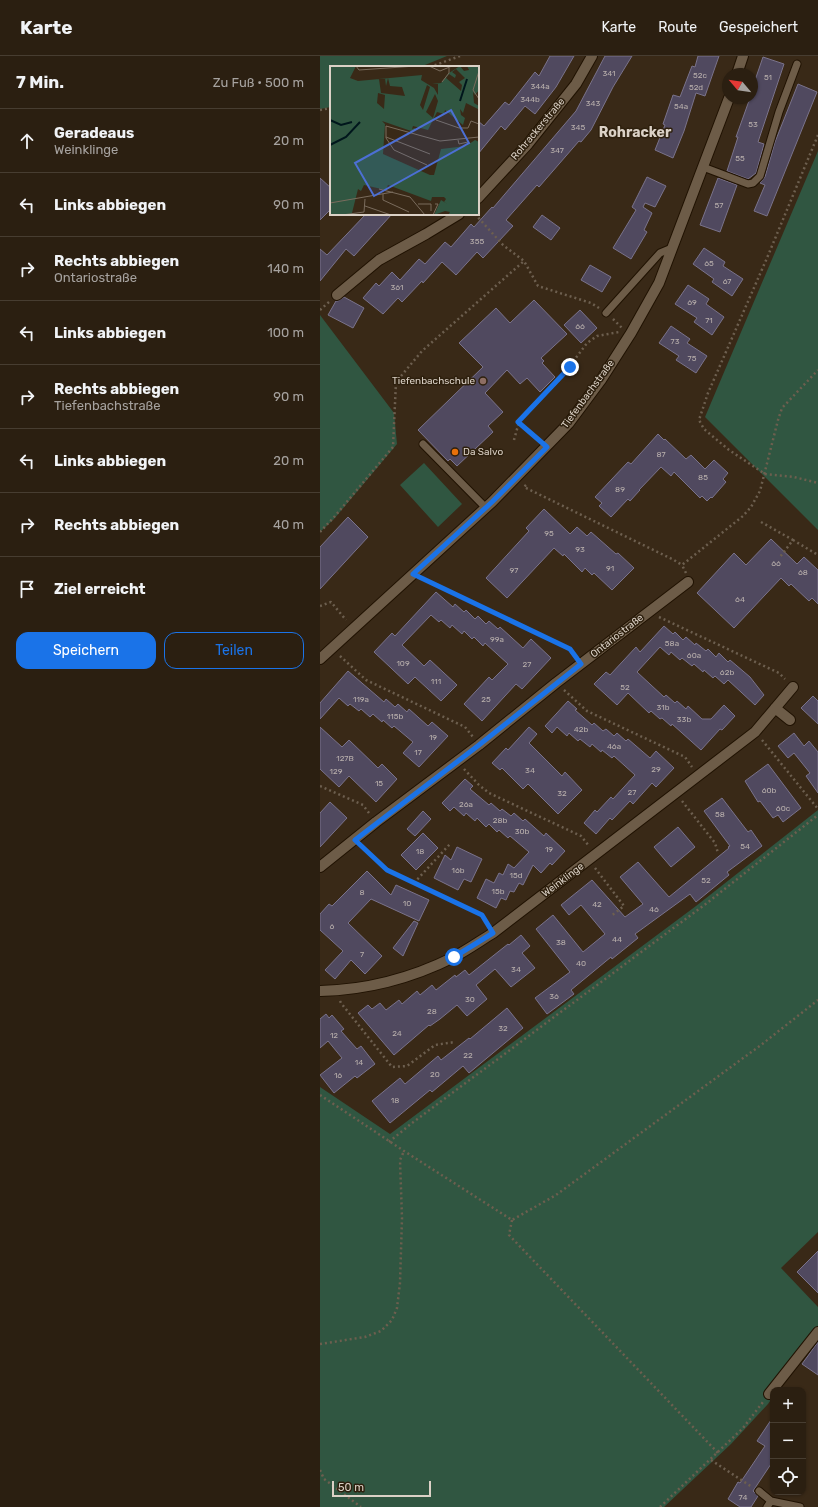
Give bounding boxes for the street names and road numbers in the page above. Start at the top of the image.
street label: Rohrackerstraße [509,95,568,162]
street label: Tiefenbachstraße [559,357,617,431]
street label: Ontariostraße [588,611,646,660]
street label: Weinklinge [540,860,587,900]

